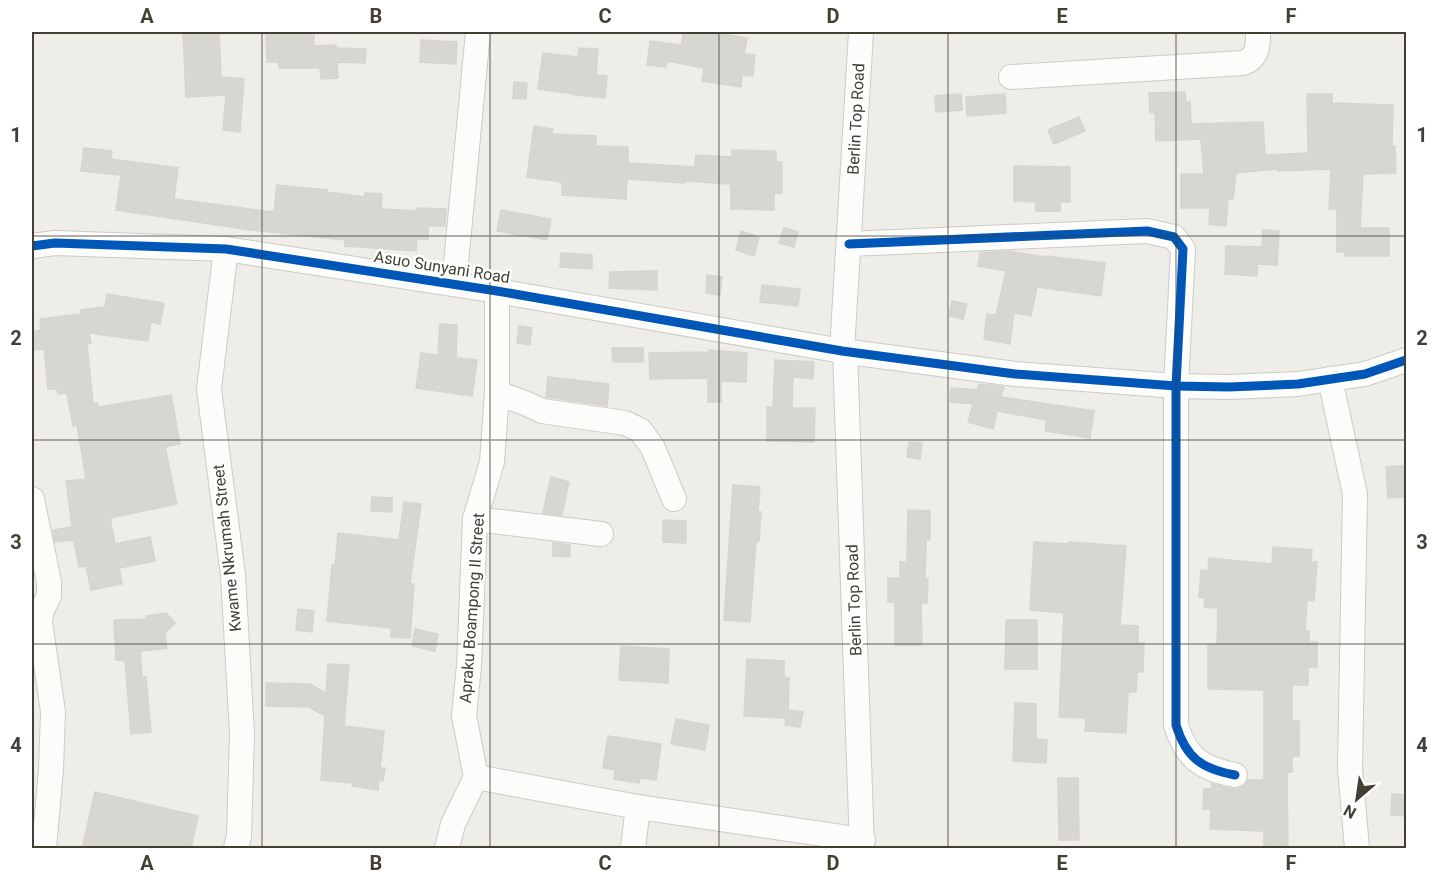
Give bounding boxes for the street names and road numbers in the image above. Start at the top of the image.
street label: Berlin Top Road [844,63,868,175]
street label: Asuo Sunyani Road [373,247,511,287]
street label: Kwame Nkrumah Street [209,463,245,633]
street label: Apraku Boampong II Street [456,512,488,704]
street label: Berlin Top Road [843,544,865,656]

